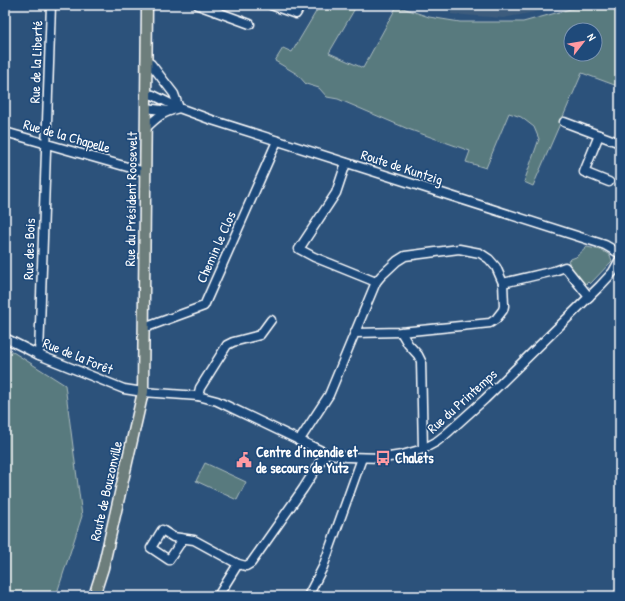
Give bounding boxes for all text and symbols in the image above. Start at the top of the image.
street label: Rue de la Liberté [25,20,46,104]
north arrow [563,22,603,62]
text: N [584,31,599,43]
street label: Rue de la Chapelle [21,114,113,158]
street label: Rue du Président Roosevelt [120,131,141,267]
street label: Route de Kuntzig [359,144,445,190]
street label: Chemin le Clos [191,208,240,286]
street label: Rue des Bois [18,218,39,280]
street label: Rue de la Forêt [40,333,116,378]
street label: Rue du Printemps [423,364,501,438]
street label: Route de Bouzonville [85,439,126,543]
place label: Centre d’incendie et de secours de Yutz [256,442,359,477]
place label: Chalets [395,448,434,467]
bus stop icon: Chalets [374,449,392,467]
public building icon: Centre d’incendie et de secours de Yutz [235,451,253,469]

